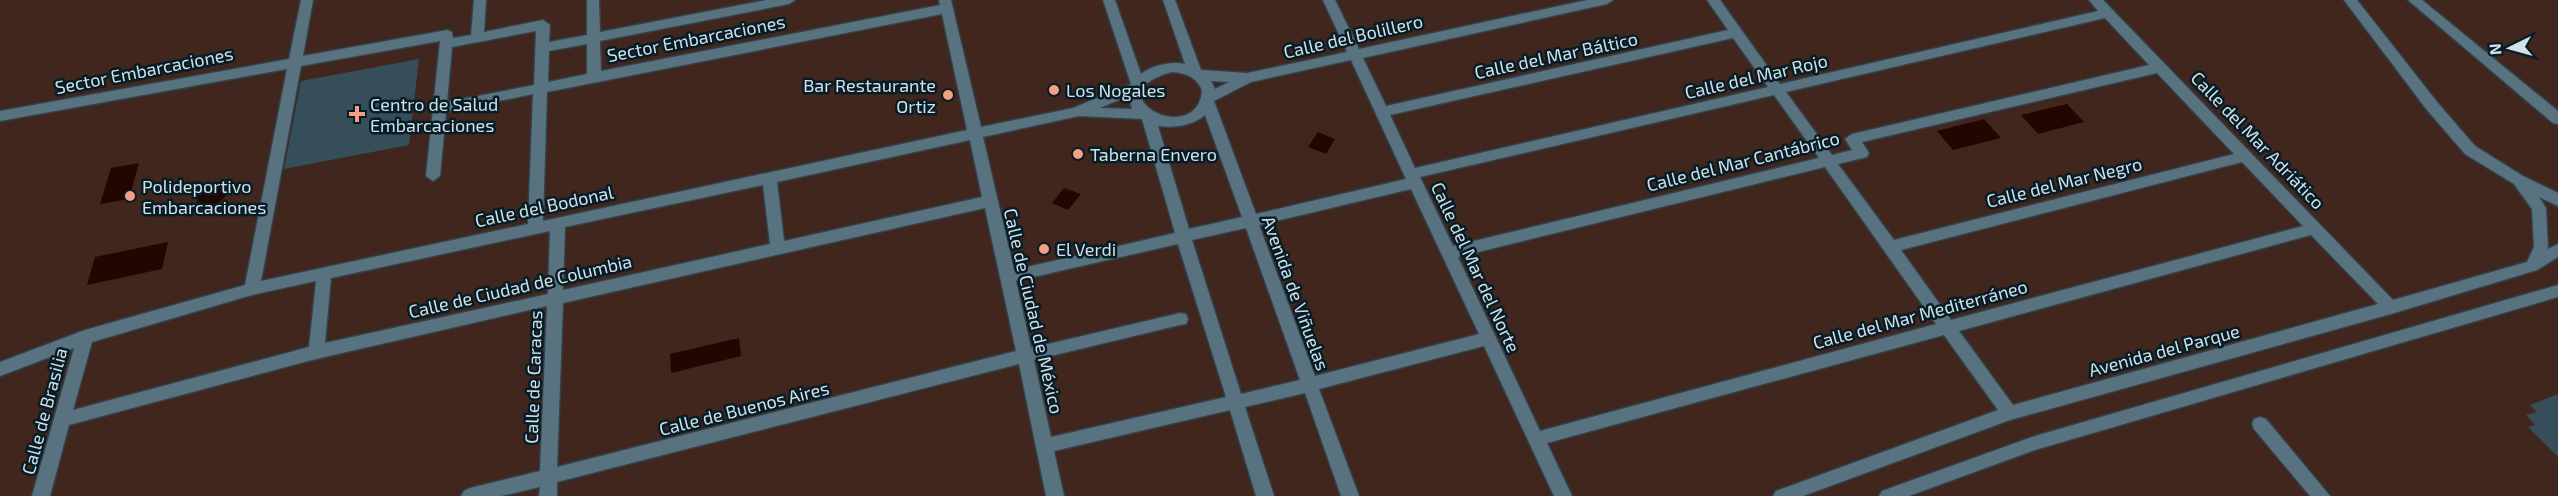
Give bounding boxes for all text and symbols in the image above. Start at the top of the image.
street label: Calle del Bolillero [1281,9,1425,63]
street label: Sector Embarcaciones [605,10,787,66]
north arrow [2480,18,2540,78]
street label: Calle del Mar Báltico [1472,27,1640,83]
street label: Sector Embarcaciones [53,42,235,98]
text: N [2485,43,2505,56]
street label: Calle del Mar Rojo [1682,49,1830,103]
street label: Calle del Mar Adriático [2187,67,2329,213]
place label: Bar Restaurante Ortiz [803,74,936,117]
place label: Los Nogales [1066,79,1166,101]
marker: Los Nogales [1047,83,1061,97]
marker: Bar Restaurante Ortiz [941,88,955,102]
place label: Centro de Salud Embarcaciones [370,93,498,136]
marker: Centro de Salud Embarcaciones [348,105,366,123]
street label: Calle del Mar Cantábrico [1644,126,1842,196]
place label: Taberna Envero [1090,143,1217,165]
marker: Taberna Envero [1071,147,1085,161]
street label: Calle del Mar Negro [1984,152,2144,212]
place label: Polideportivo Embarcaciones [142,175,266,218]
street label: Calle del Mar del Norte [1427,178,1525,356]
street label: Calle del Bodonal [473,180,616,231]
marker: Polideportivo Embarcaciones [123,189,137,203]
street label: Calle de Ciudad de México [1000,206,1068,416]
street label: Avenida de Viñuelas [1258,213,1334,373]
place label: El Verdi [1056,238,1116,260]
marker: El Verdi [1037,242,1051,256]
street label: Calle de Ciudad de Columbia [406,250,634,322]
street label: Calle del Mar Mediterráneo [1810,275,2030,353]
street label: Calle de Caracas [520,310,546,444]
street label: Avenida del Parque [2086,319,2242,381]
street label: Calle de Brasilia [17,345,71,477]
street label: Calle de Buenos Aires [657,376,831,440]

